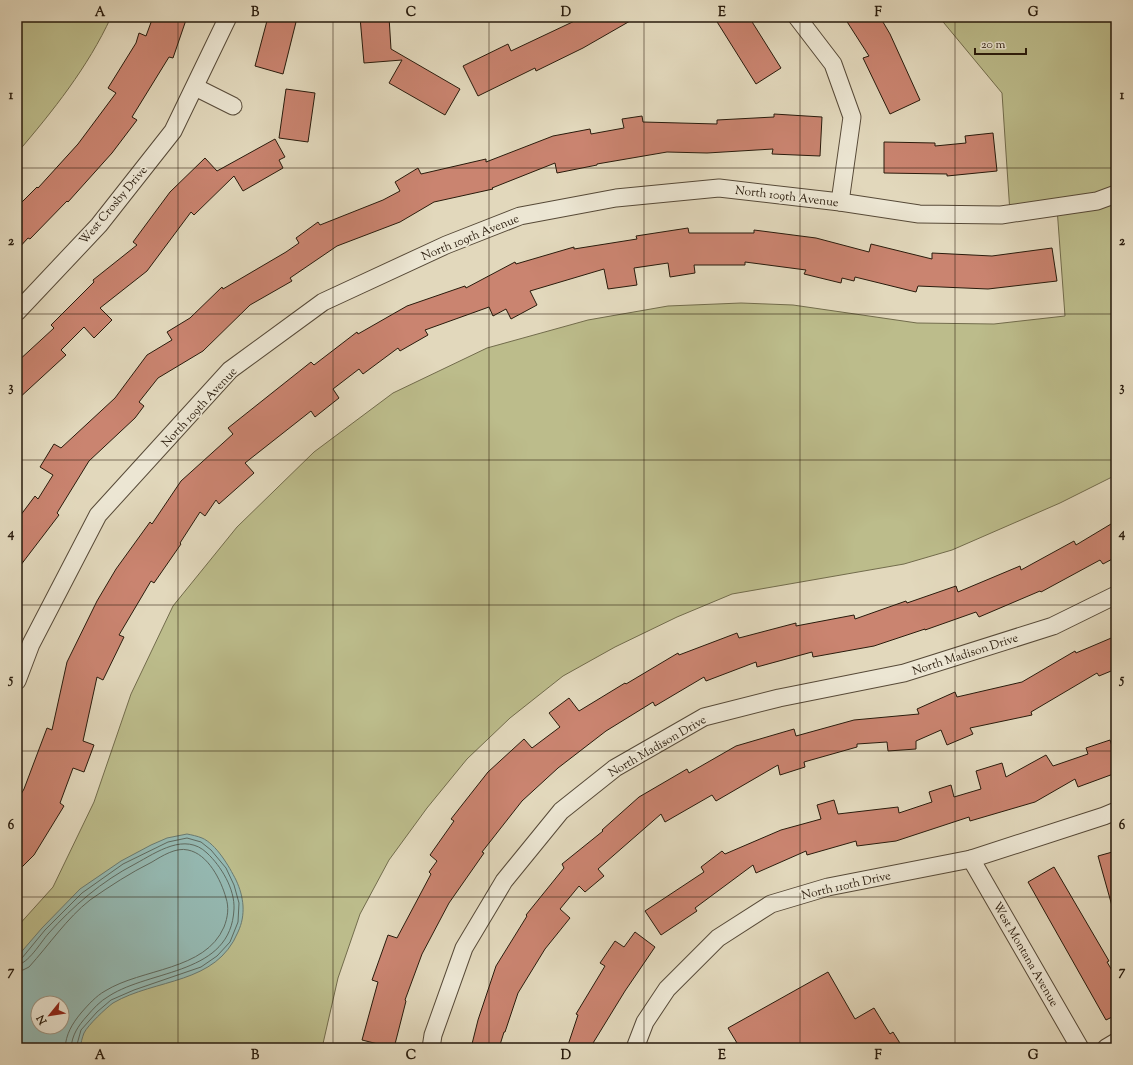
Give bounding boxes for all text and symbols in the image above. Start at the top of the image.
text: A [95,4,106,22]
text: B [251,4,260,22]
text: C [406,4,416,22]
text: D [561,4,571,22]
text: E [718,4,726,22]
text: F [874,4,882,22]
text: G [1028,4,1039,22]
scale bar [975,30,1026,56]
text: 20 m [981,36,1006,54]
text: 1 [9,87,14,105]
text: 1 [1120,87,1125,105]
street label: West Crosby Drive [75,162,152,249]
street label: North 109th Avenue [734,182,840,212]
street label: North 109th Avenue [419,210,522,266]
text: 2 [8,233,15,251]
text: 2 [1119,233,1126,251]
street label: North 109th Avenue [158,363,242,452]
text: 3 [8,379,14,397]
text: 3 [1119,379,1125,397]
text: 4 [7,525,15,543]
text: 4 [1118,525,1126,543]
street label: North Madison Drive [910,629,1021,681]
text: 5 [8,671,14,689]
text: 5 [1119,671,1125,689]
street label: North Madison Drive [605,711,710,782]
text: 6 [8,817,15,835]
text: 6 [1119,817,1126,835]
street label: North 110th Drive [800,867,893,905]
street label: West Montana Avenue [988,899,1063,1011]
text: 7 [8,963,15,981]
text: 7 [1119,963,1126,981]
north arrow [30,995,70,1035]
text: N [33,1012,52,1028]
text: A [95,1047,106,1065]
text: B [251,1047,260,1065]
text: C [406,1047,416,1065]
text: D [561,1047,571,1065]
text: E [718,1047,726,1065]
text: F [874,1047,882,1065]
text: G [1028,1047,1039,1065]

